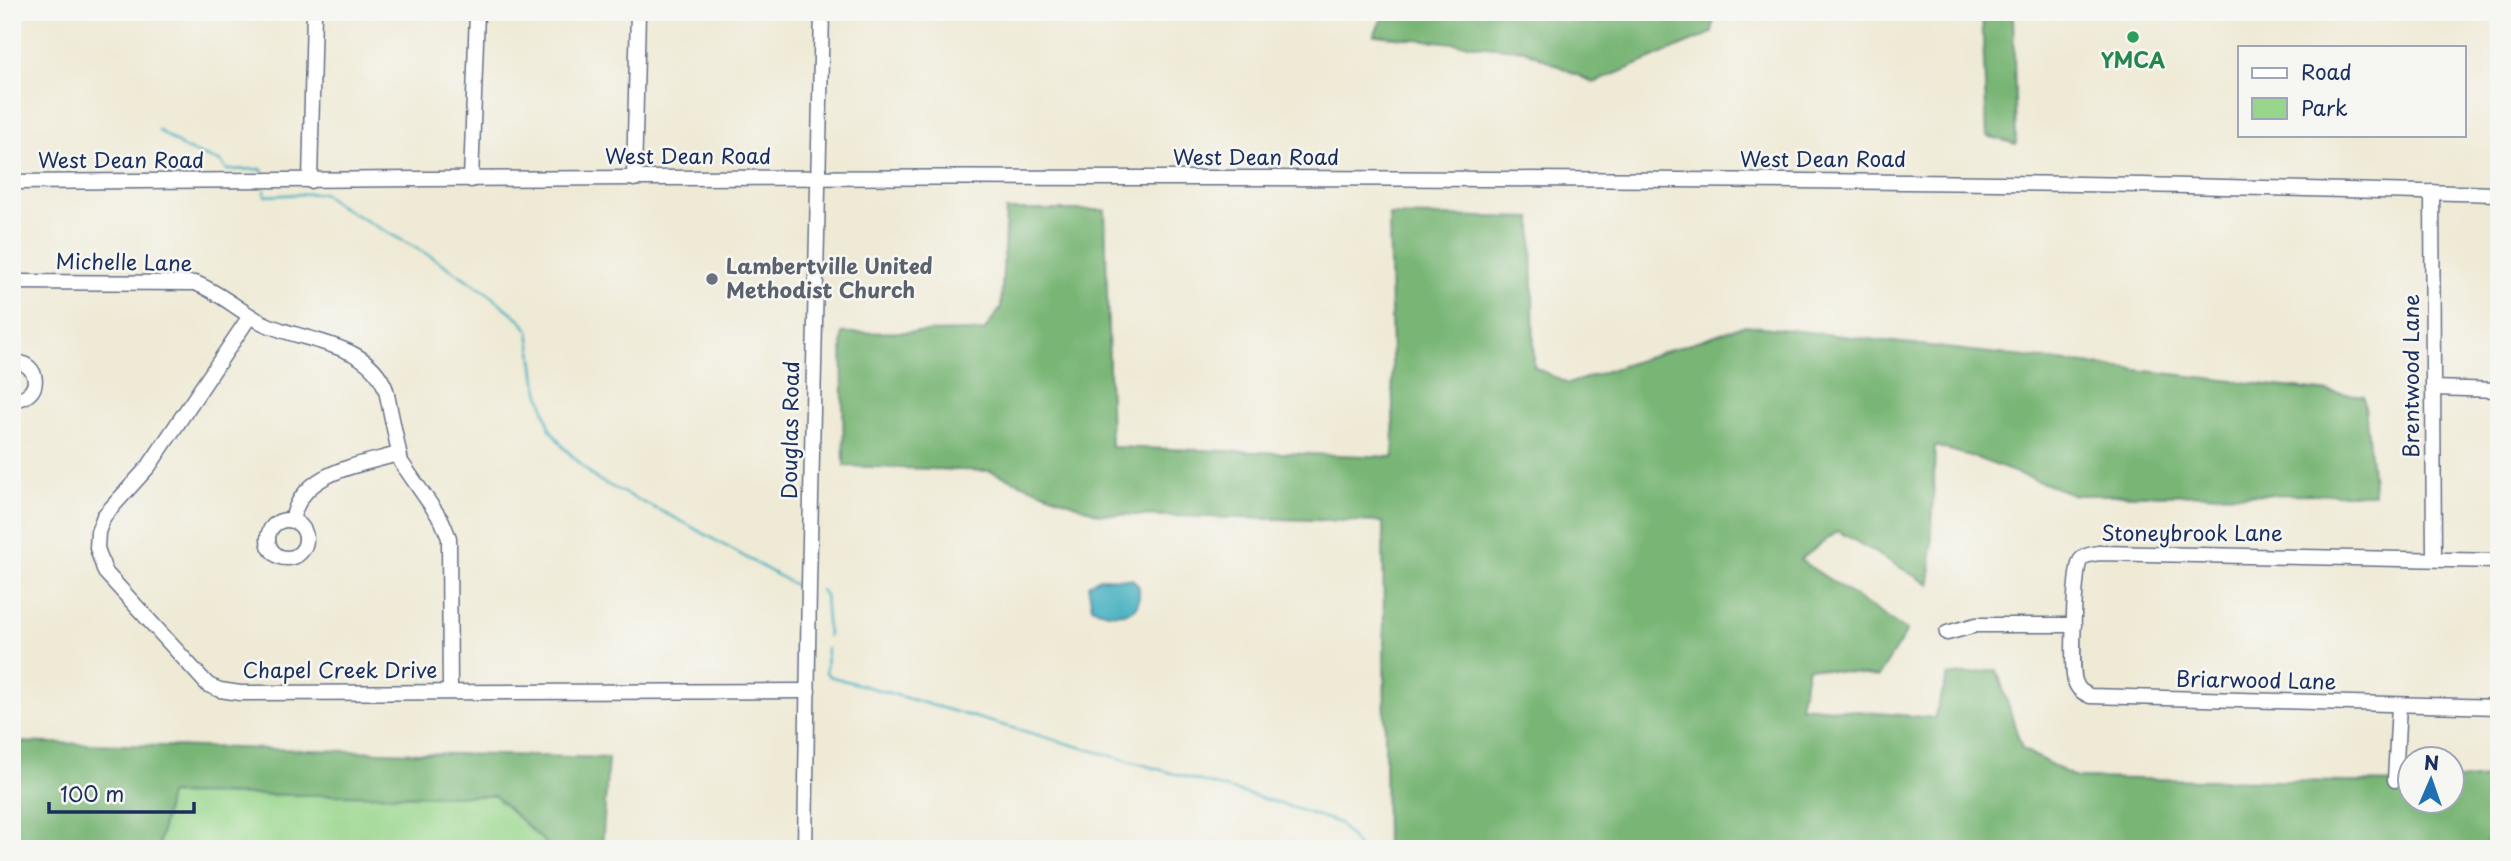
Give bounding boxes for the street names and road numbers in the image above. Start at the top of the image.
street label: West Dean Road [605,139,771,171]
street label: West Dean Road [1173,140,1339,172]
street label: West Dean Road [1740,142,1906,174]
street label: West Dean Road [38,143,204,175]
street label: Michelle Lane [55,244,193,278]
street label: Brentwood Lane [2394,294,2426,458]
street label: Douglas Road [772,361,806,499]
street label: Stoneybrook Lane [2101,516,2283,548]
street label: Chapel Creek Drive [242,653,438,685]
street label: Briarwood Lane [2175,662,2337,696]

